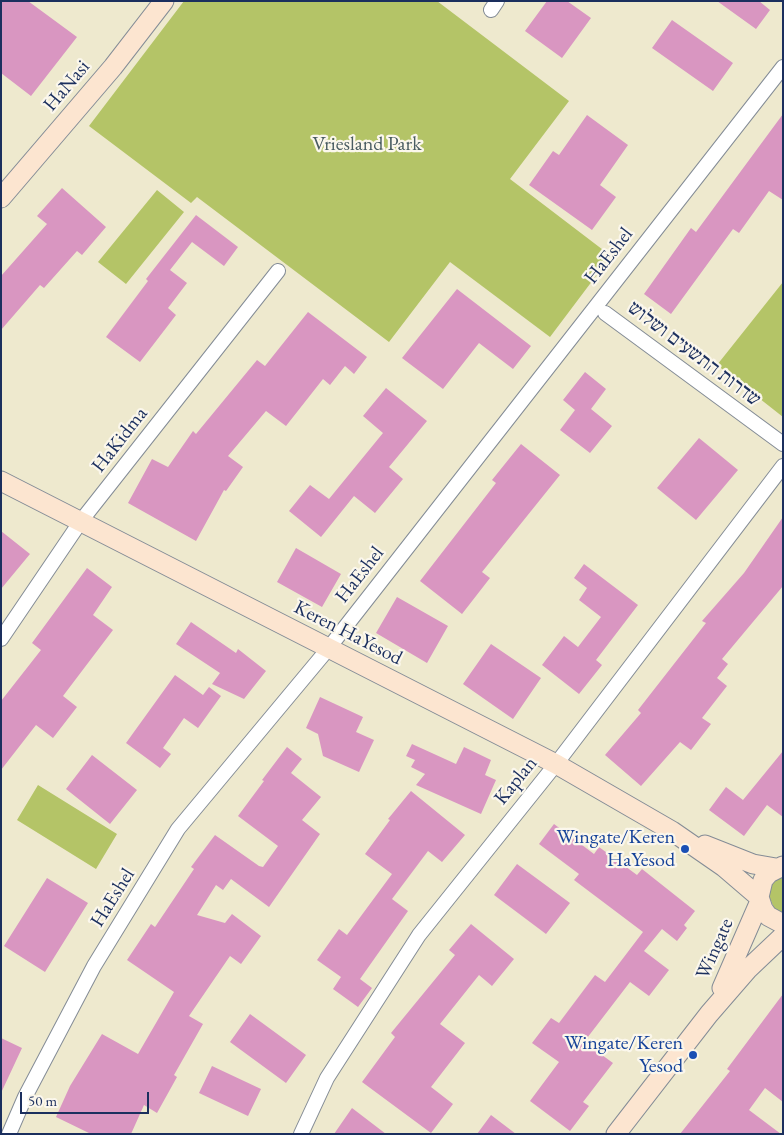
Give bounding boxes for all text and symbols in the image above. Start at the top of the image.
street label: HaNasi [39,56,95,116]
park label: Vriesland Park [312,133,422,157]
street label: HaEshel [580,223,638,289]
street label: שדרות התשעים ושלוש [623,296,765,412]
street label: HaKidma [87,403,153,477]
street label: HaEshel [331,542,389,608]
street label: Keren HaYesod [290,595,406,671]
street label: Kaplan [489,752,543,810]
place label: Wingate/Keren HaYesod [556,826,675,873]
marker: Wingate/Keren HaYesod [679,843,691,855]
street label: HaEshel [86,864,140,932]
street label: Wingate [691,915,739,983]
place label: Wingate/Keren Yesod [564,1032,683,1079]
marker: Wingate/Keren Yesod [687,1049,699,1061]
scale bar [22,1082,151,1114]
text: 50 m [28,1091,57,1110]

